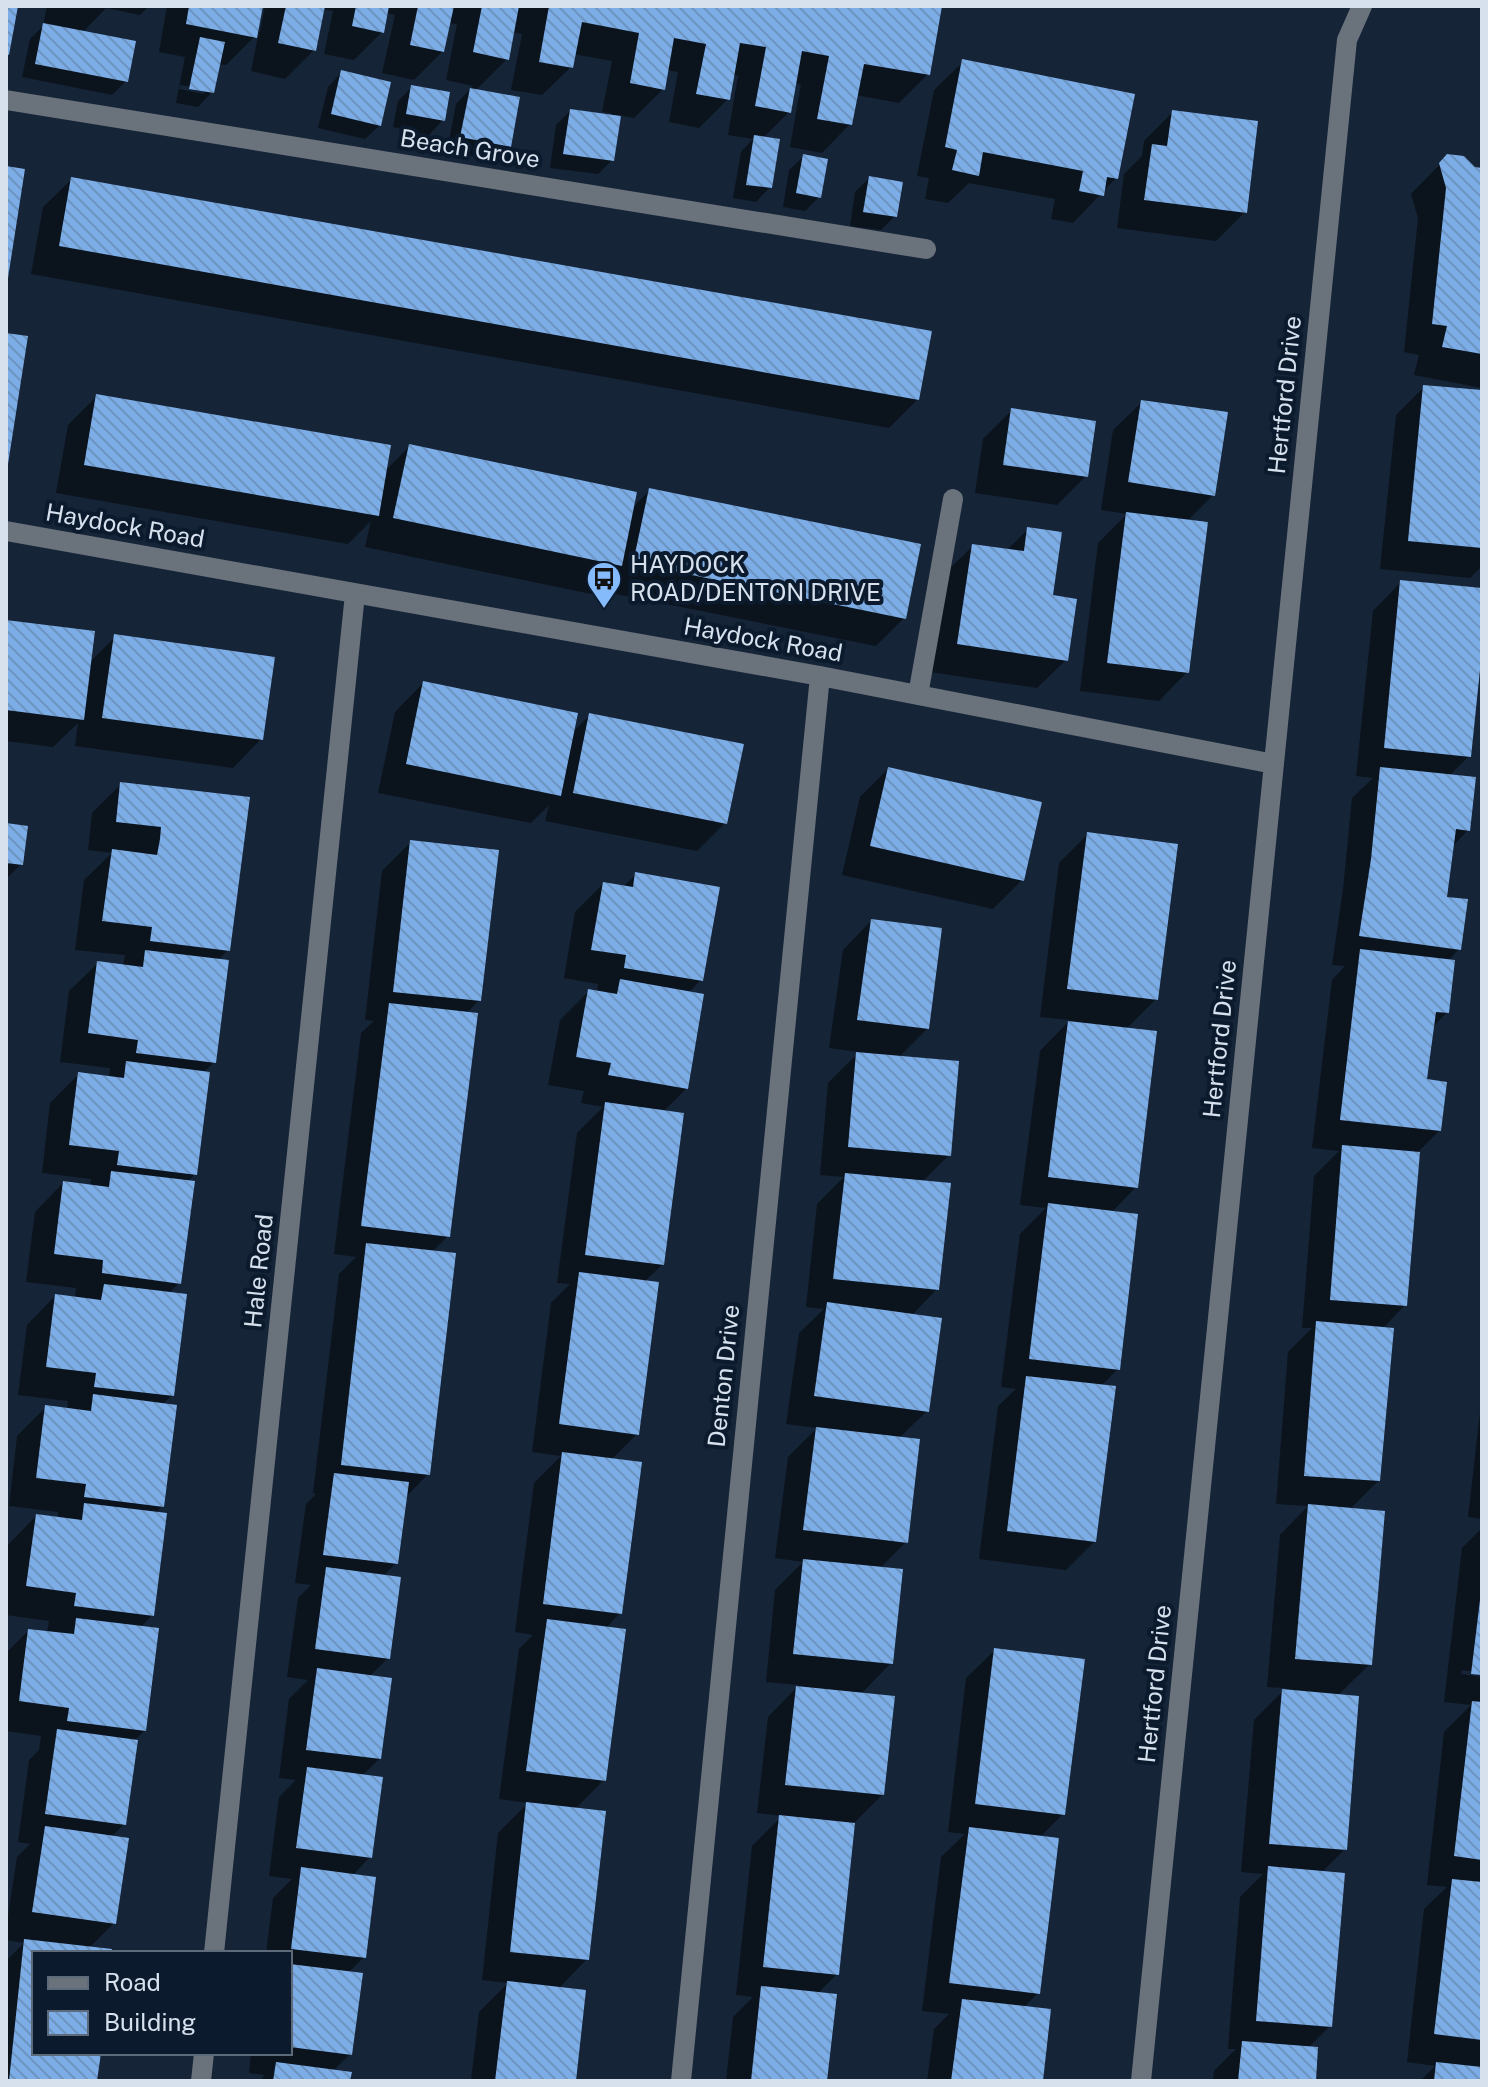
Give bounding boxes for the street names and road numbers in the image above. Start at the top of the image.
street label: Beach Grove [398,123,542,173]
street label: Hertford Drive [1262,314,1306,475]
street label: Haydock Road [44,497,207,553]
street label: Haydock Road [682,611,845,667]
street label: Hertford Drive [1197,958,1241,1119]
street label: Hale Road [238,1213,278,1329]
street label: Denton Drive [702,1303,744,1449]
street label: Hertford Drive [1132,1603,1176,1764]

